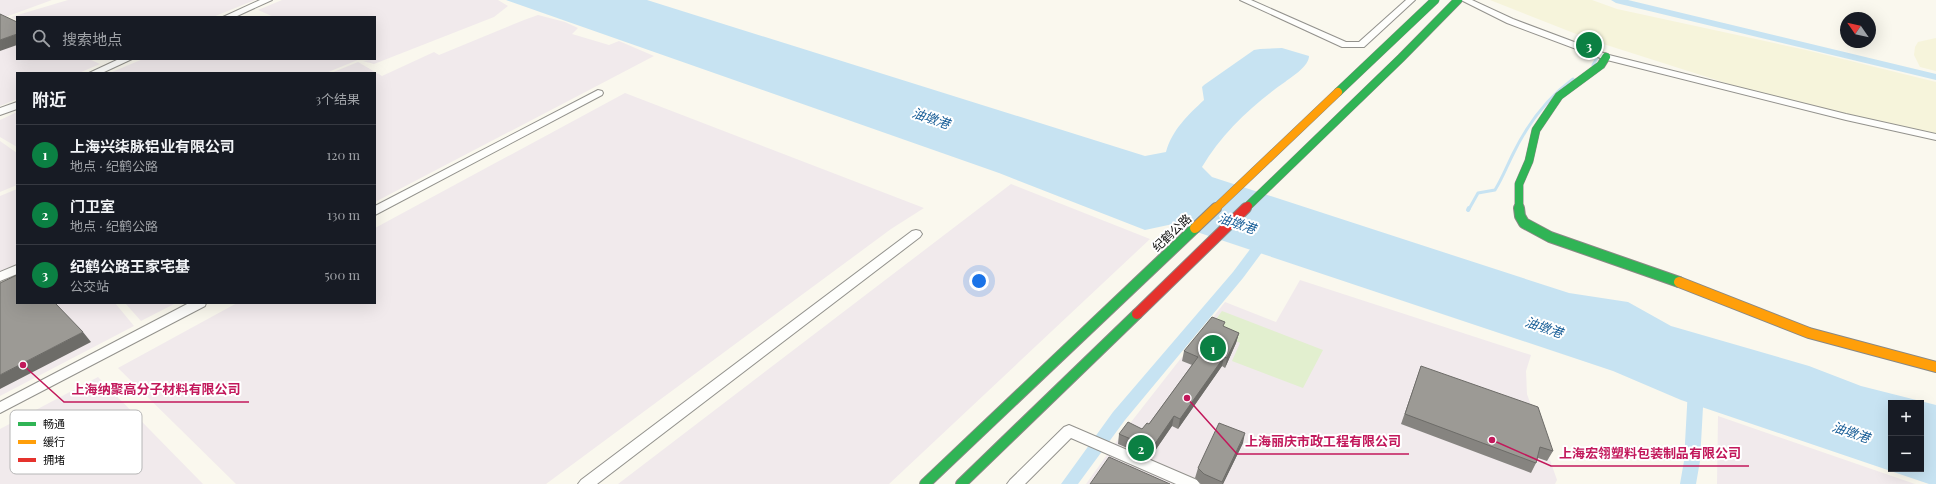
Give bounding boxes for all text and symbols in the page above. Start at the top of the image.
north arrow [1840,12,1876,48]
search box [16,16,376,60]
icon: search [30,27,52,49]
text: 搜索地点 [62,29,122,49]
pin: 3 [1576,30,1602,60]
text: 附近 [32,88,66,110]
text: 3个结果 [315,90,360,107]
water label: 油墩港 [910,103,954,133]
text: 上海兴柒脉铝业有限公司 [70,136,235,156]
text: 1 [43,146,47,163]
text: 120 m [326,146,360,163]
text: 地点 · 纪鹤公路 [70,157,158,174]
text: 门卫室 [70,196,115,216]
text: 2 [42,206,48,223]
text: 130 m [327,206,360,223]
water label: 油墩港 [1216,208,1260,238]
street label: 纪鹤公路 [1148,210,1194,254]
text: 地点 · 纪鹤公路 [70,217,158,234]
text: 纪鹤公路王家宅基 [70,256,190,276]
text: 3 [42,266,48,283]
text: 500 m [324,266,360,283]
your location [969,271,989,291]
text: 公交站 [70,277,109,294]
water label: 油墩港 [1523,312,1567,342]
pin: 1 [1200,333,1226,363]
callout: 上海纳聚高分子材料有限公司 [64,377,249,402]
text: 上海纳聚高分子材料有限公司 [71,380,241,397]
map controls [1888,400,1924,472]
button: + [1888,400,1924,436]
legend [10,410,142,474]
text: 畅通 [43,416,65,431]
water label: 油墩港 [1830,417,1874,447]
callout: 上海丽庆市政工程有限公司 [1237,429,1409,454]
text: 上海丽庆市政工程有限公司 [1245,432,1401,449]
pin: 2 [1128,433,1154,463]
text: 缓行 [43,434,65,449]
button: − [1888,436,1924,472]
callout: 上海宏翎塑料包装制品有限公司 [1551,441,1749,466]
text: 上海宏翎塑料包装制品有限公司 [1559,444,1741,461]
text: 拥堵 [43,452,65,467]

